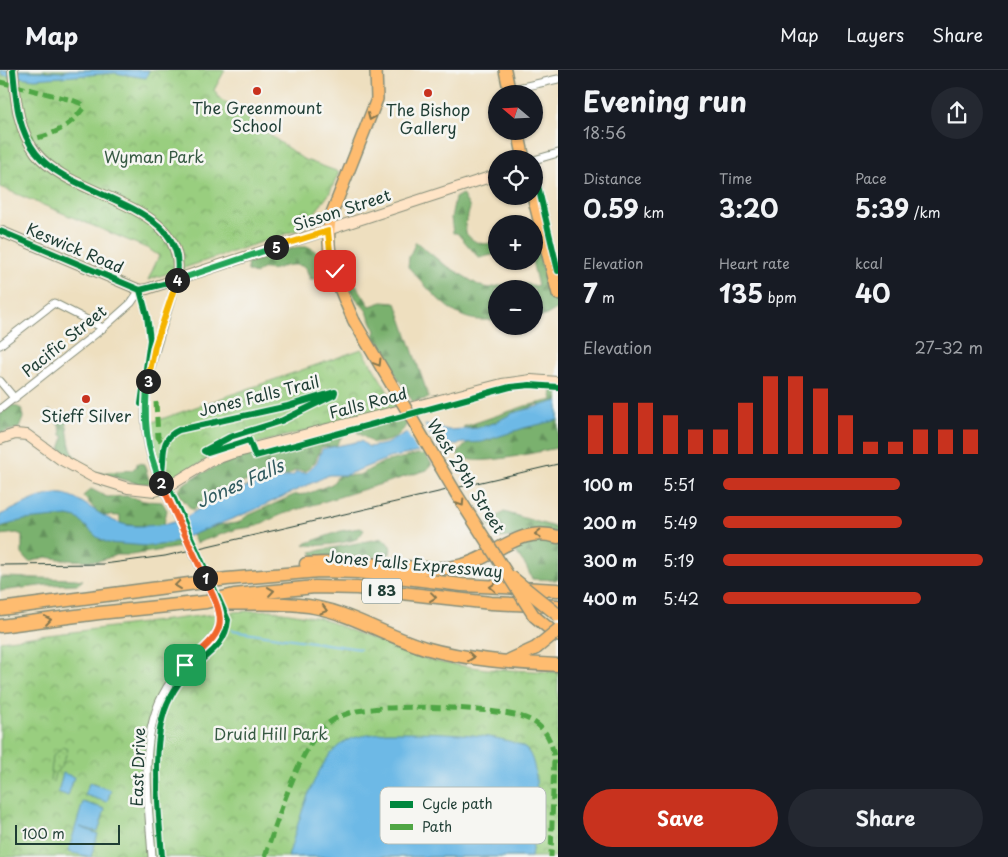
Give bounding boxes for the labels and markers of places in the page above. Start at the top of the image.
marker: The Greenmount School [251,85,263,97]
marker: The Bishop Gallery [422,87,434,99]
place label: The Greenmount School [192,95,323,137]
place label: The Bishop Gallery [386,97,470,139]
pin: 5 [264,234,288,260]
pin [314,250,356,292]
pin: 4 [164,268,190,292]
pin: 3 [136,368,160,394]
marker: Stieff Silver [80,393,92,405]
place label: Stieff Silver [41,403,132,427]
pin: 2 [148,470,174,496]
pin: 1 [192,566,218,590]
pin [164,644,206,686]

